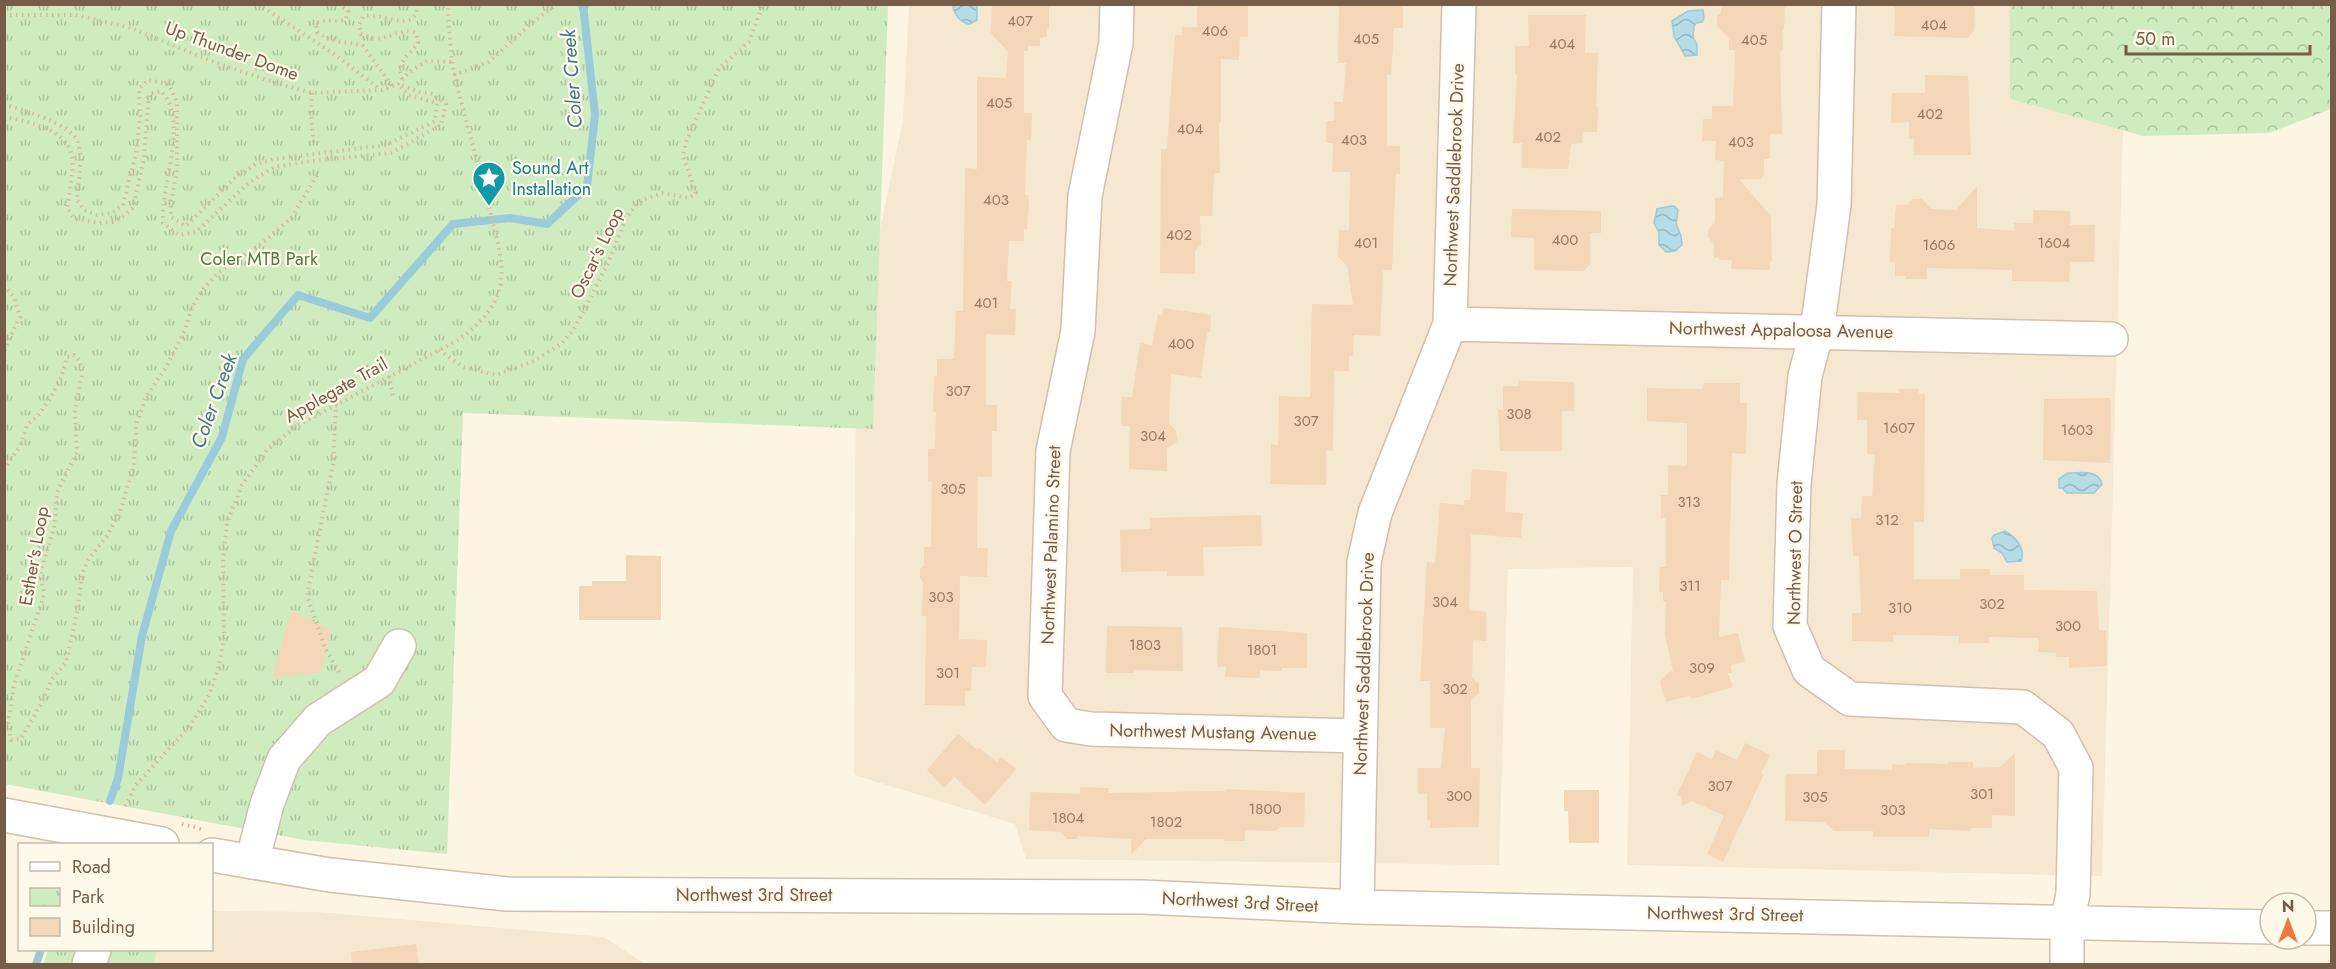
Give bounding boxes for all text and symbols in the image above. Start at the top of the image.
house number: 407 [1007,10,1033,32]
house number: 404 [1921,14,1947,36]
street label: Up Thunder Dome [162,15,302,87]
scale bar [2126,18,2310,56]
house number: 406 [1202,20,1228,42]
text: 50 m [2135,26,2175,52]
water label: Coler Creek [554,27,590,130]
house number: 405 [1353,28,1379,50]
house number: 405 [1741,29,1767,51]
house number: 404 [1549,33,1575,55]
street label: Northwest Saddlebrook Drive [1437,63,1471,287]
house number: 405 [986,92,1012,114]
house number: 402 [1917,103,1943,125]
house number: 404 [1177,118,1203,140]
house number: 402 [1535,126,1561,148]
house number: 403 [1341,129,1367,151]
house number: 403 [1728,131,1754,153]
place label: Sound Art Installation [512,155,591,202]
place icon: Sound Art Installation [471,160,507,207]
house number: 403 [983,189,1009,211]
street label: Oscar's Loop [564,203,630,303]
house number: 402 [1166,224,1192,246]
house number: 400 [1552,229,1578,251]
house number: 401 [1354,232,1378,254]
house number: 1604 [2037,232,2071,254]
house number: 1606 [1922,234,1956,256]
park label: Coler MTB Park [200,246,318,272]
house number: 401 [974,292,998,314]
street label: Northwest Appaloosa Avenue [1669,315,1893,345]
house number: 400 [1168,333,1194,355]
water label: Coler Creek [183,348,245,453]
street label: Applegate Trail [280,351,392,429]
house number: 307 [945,380,971,402]
house number: 308 [1506,403,1532,425]
house number: 307 [1293,410,1319,432]
house number: 1607 [1883,417,1915,439]
house number: 1603 [2061,419,2093,441]
house number: 304 [1140,425,1166,447]
street label: Northwest Palamino Street [1035,444,1067,645]
house number: 305 [940,478,966,500]
street label: Northwest O Street [1781,480,1809,625]
house number: 313 [1677,491,1701,513]
street label: Esther's Loop [12,504,56,608]
house number: 312 [1875,509,1899,531]
street label: Northwest Saddlebrook Drive [1347,552,1381,776]
house number: 311 [1679,575,1701,597]
house number: 303 [928,586,954,608]
house number: 304 [1432,591,1458,613]
house number: 302 [1979,593,2005,615]
house number: 310 [1888,597,1912,619]
house number: 300 [2055,615,2081,637]
house number: 1803 [1129,634,1161,656]
house number: 1801 [1247,639,1277,661]
house number: 309 [1689,657,1715,679]
house number: 301 [936,662,960,684]
house number: 302 [1442,678,1468,700]
street label: Northwest Mustang Avenue [1109,717,1317,747]
house number: 307 [1707,775,1733,797]
house number: 301 [1970,783,1994,805]
house number: 300 [1446,785,1472,807]
house number: 305 [1802,786,1828,808]
house number: 1800 [1249,798,1281,820]
house number: 303 [1880,799,1906,821]
house number: 1804 [1052,807,1085,829]
house number: 1802 [1150,811,1182,833]
legend [18,843,213,951]
text: Road [72,854,111,880]
street label: Northwest 3rd Street [676,882,833,908]
text: Park [72,884,104,910]
street label: Northwest 3rd Street [1161,885,1319,919]
north arrow [2258,891,2318,951]
text: N [2282,895,2294,918]
street label: Northwest 3rd Street [1647,900,1804,928]
text: Building [72,914,135,940]

